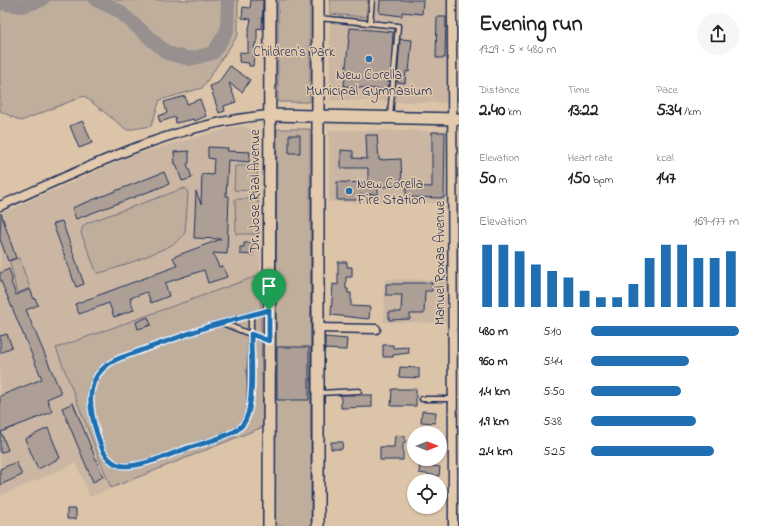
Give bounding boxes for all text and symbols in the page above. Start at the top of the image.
text: Evening run [479,9,583,41]
button: share [697,13,739,55]
text: 19:29 · 5 × 480 m [479,40,556,59]
park label: Children's Park [253,42,336,63]
marker: New Corella Municipal Gymnasium [364,54,374,64]
place label: New Corella Municipal Gymnasium [306,65,432,103]
text: Distance [479,82,520,98]
text: Time [568,82,589,98]
text: Pace [656,82,678,98]
text: 2.40 [479,98,505,123]
text: 13:22 [568,98,598,123]
text: 5:34 [656,98,682,123]
text: km [505,104,521,120]
text: /km [682,104,701,120]
street label: Dr. Jose Rizal Avenue [245,129,266,254]
text: Elevation [479,150,519,166]
text: Heart rate [568,150,613,166]
text: kcal [656,150,674,166]
text: 50 [479,166,496,191]
text: 150 [568,166,590,191]
text: 147 [656,166,676,191]
text: m [496,172,507,188]
text: bpm [590,172,613,188]
place label: New Corella Fire Station [356,174,425,211]
marker: New Corella Fire Station [344,186,354,196]
street label: Manuel Roxas Avenue [430,200,451,325]
text: Elevation [479,212,527,231]
text: 169–177 m [693,212,739,231]
pin [252,269,286,310]
icon: arrive [258,275,280,297]
text: 480 m [479,322,508,341]
text: 5:10 [543,322,561,341]
text: 960 m [479,352,508,371]
text: 5:44 [543,352,562,371]
text: 1.4 km [479,382,510,401]
text: 5:50 [543,382,565,401]
text: 1.9 km [479,412,509,431]
text: 5:38 [543,412,562,431]
north arrow [407,426,447,466]
map controls [407,426,447,514]
text: 2.4 km [479,442,513,461]
text: 5:25 [543,442,565,461]
button: locate [407,474,447,514]

